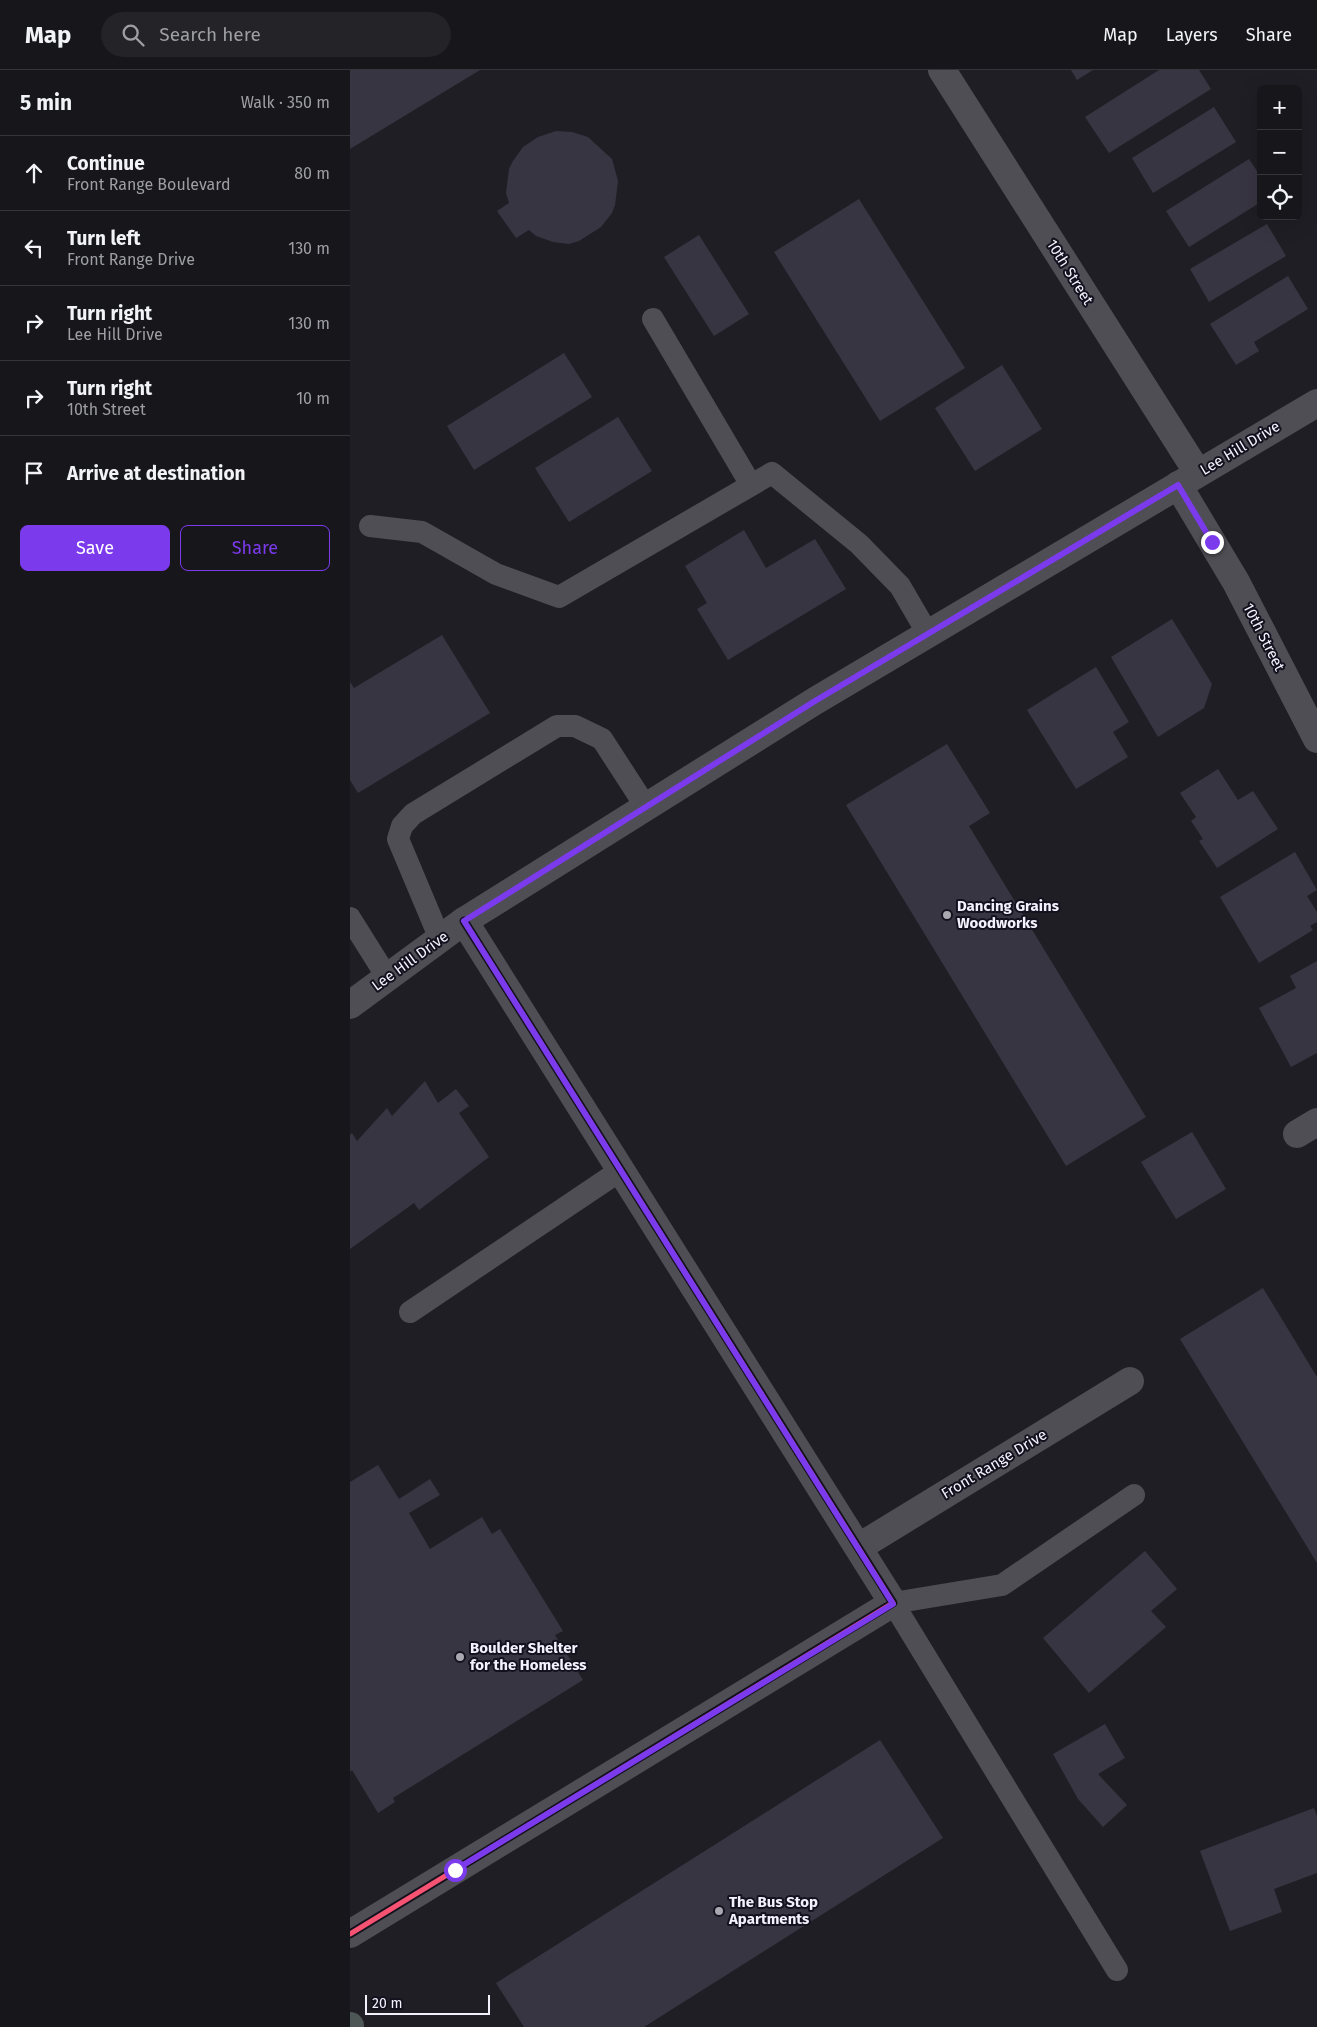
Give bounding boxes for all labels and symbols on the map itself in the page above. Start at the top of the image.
street label: 10th Street [1043,236,1097,309]
street label: Lee Hill Drive [1197,417,1283,479]
route end [1201,531,1224,554]
street label: 10th Street [1239,600,1289,674]
place label: Dancing Grains Woodworks [957,897,1059,932]
marker: Dancing Grains Woodworks [941,909,953,921]
street label: Lee Hill Drive [368,927,452,995]
street label: Front Range Drive [938,1425,1050,1503]
place label: Boulder Shelter for the Homeless [470,1639,587,1674]
marker: Boulder Shelter for the Homeless [454,1651,466,1663]
route start [444,1859,467,1882]
place label: The Bus Stop Apartments [728,1893,818,1928]
marker: The Bus Stop Apartments [713,1905,725,1917]
scale bar [365,1992,490,2015]

